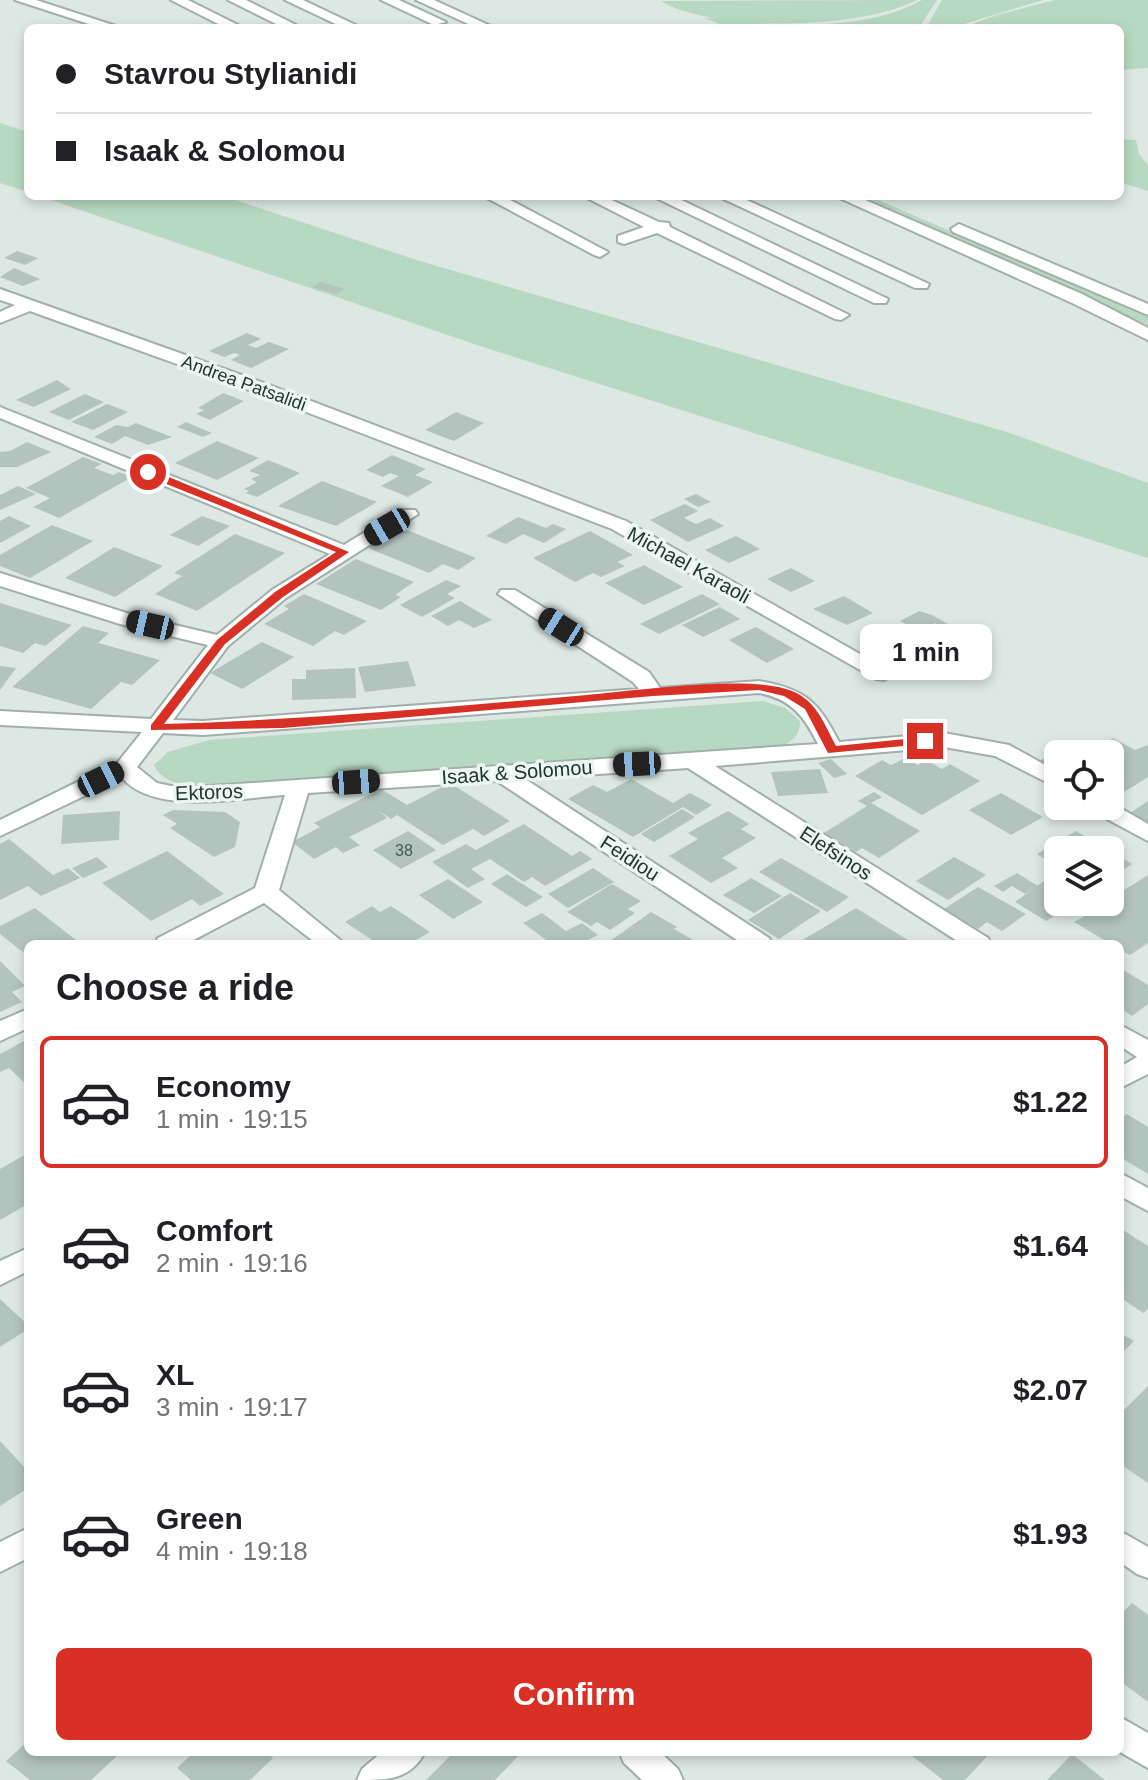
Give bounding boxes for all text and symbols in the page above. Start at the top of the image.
text: Stavrou Stylianidi [104,57,357,90]
text: Isaak & Solomou [104,134,346,167]
street label: Andrea Patsalidi [179,351,309,415]
route start [130,454,166,490]
car [360,505,414,549]
street label: Michael Karaoli [624,522,754,608]
car [534,604,588,650]
car [124,608,176,642]
callout: 1 min [859,625,991,681]
text: 1 min [892,637,960,667]
route end [907,723,943,759]
map controls [1044,740,1124,916]
button: locate [1044,740,1124,820]
car [612,751,662,777]
street label: Isaak & Solomou [441,756,593,788]
car [74,758,128,800]
car [331,768,381,796]
street label: Ektoros [175,780,243,804]
street label: Elefsinos [796,822,876,884]
street label: Feidiou [596,831,664,885]
button: layers [1044,836,1124,916]
house number: 38 [395,842,413,859]
text: Choose a ride [56,967,294,1008]
icon: car [60,1066,132,1138]
text: Economy [156,1070,291,1103]
text: $1.22 [1013,1085,1088,1118]
text: 1 min · 19:15 [156,1104,308,1134]
icon: car [60,1210,132,1282]
text: Comfort [156,1214,273,1247]
text: $1.64 [1013,1229,1088,1262]
text: 2 min · 19:16 [156,1248,308,1278]
icon: car [60,1354,132,1426]
text: XL [156,1358,194,1391]
text: $2.07 [1013,1373,1088,1406]
text: 3 min · 19:17 [156,1392,308,1422]
icon: car [60,1498,132,1570]
text: Green [156,1502,243,1535]
text: $1.93 [1013,1517,1088,1550]
text: 4 min · 19:18 [156,1536,308,1566]
button: Confirm [56,1648,1092,1740]

